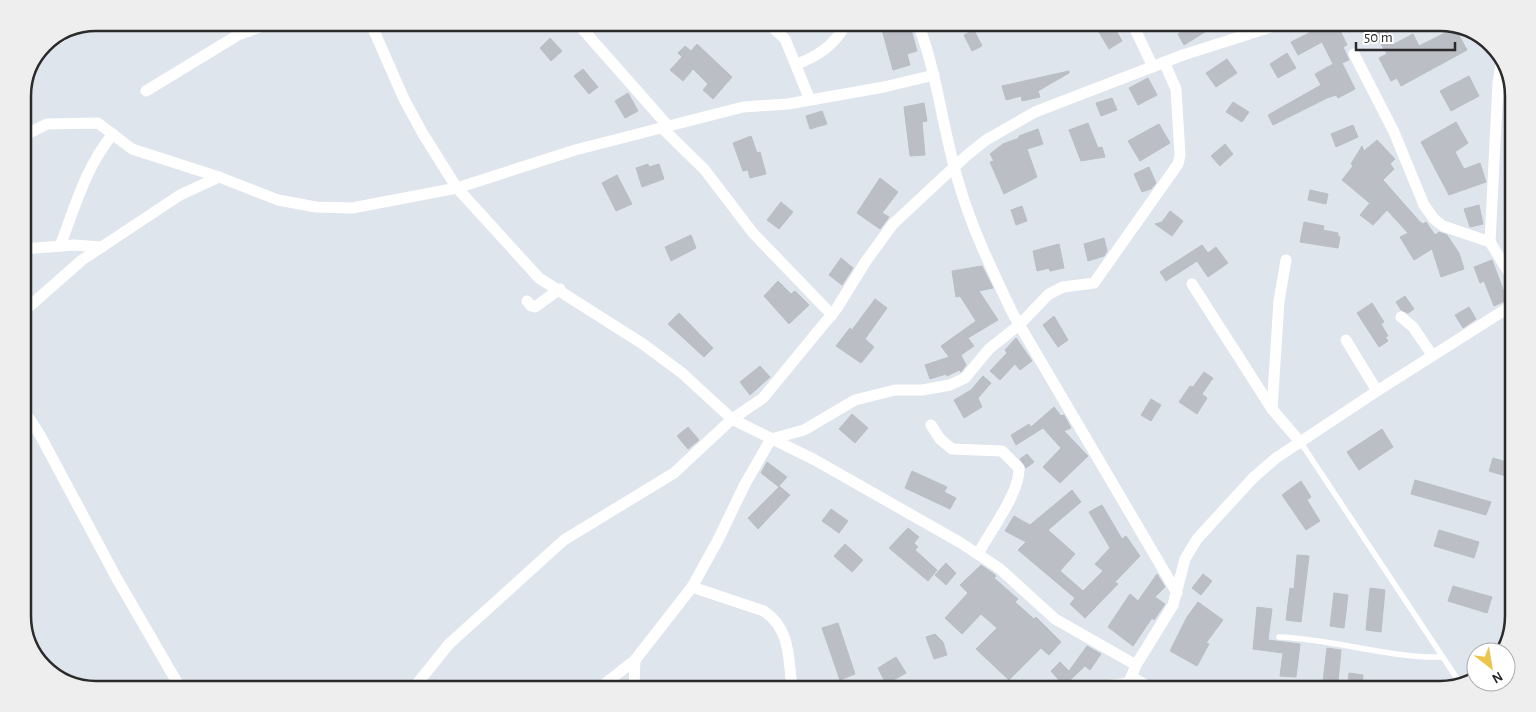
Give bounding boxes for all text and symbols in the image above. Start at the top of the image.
scale bar [1356,20,1455,52]
text: 50 m [1364,30,1393,45]
north arrow [1466,642,1516,692]
text: N [1489,669,1505,686]

